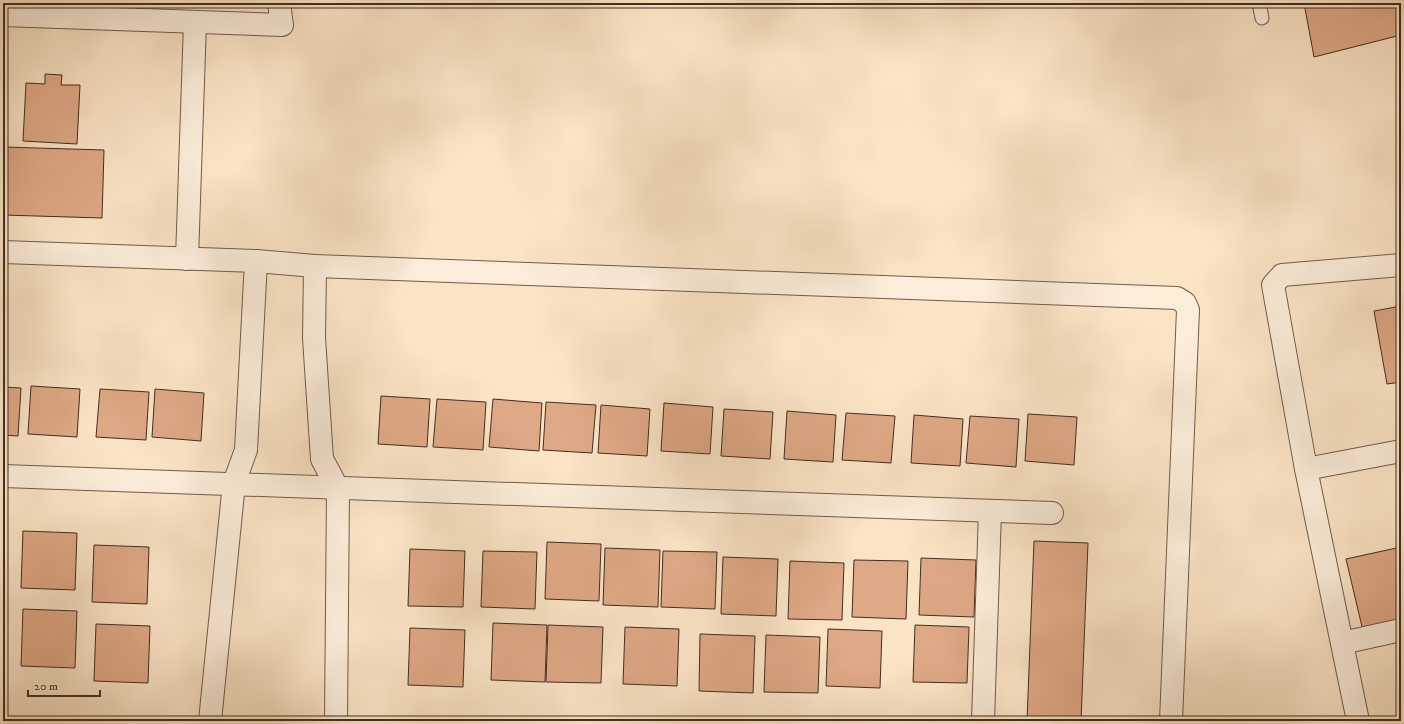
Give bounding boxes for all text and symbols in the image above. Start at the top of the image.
scale bar [28,672,100,698]
text: 20 m [34,679,58,694]

